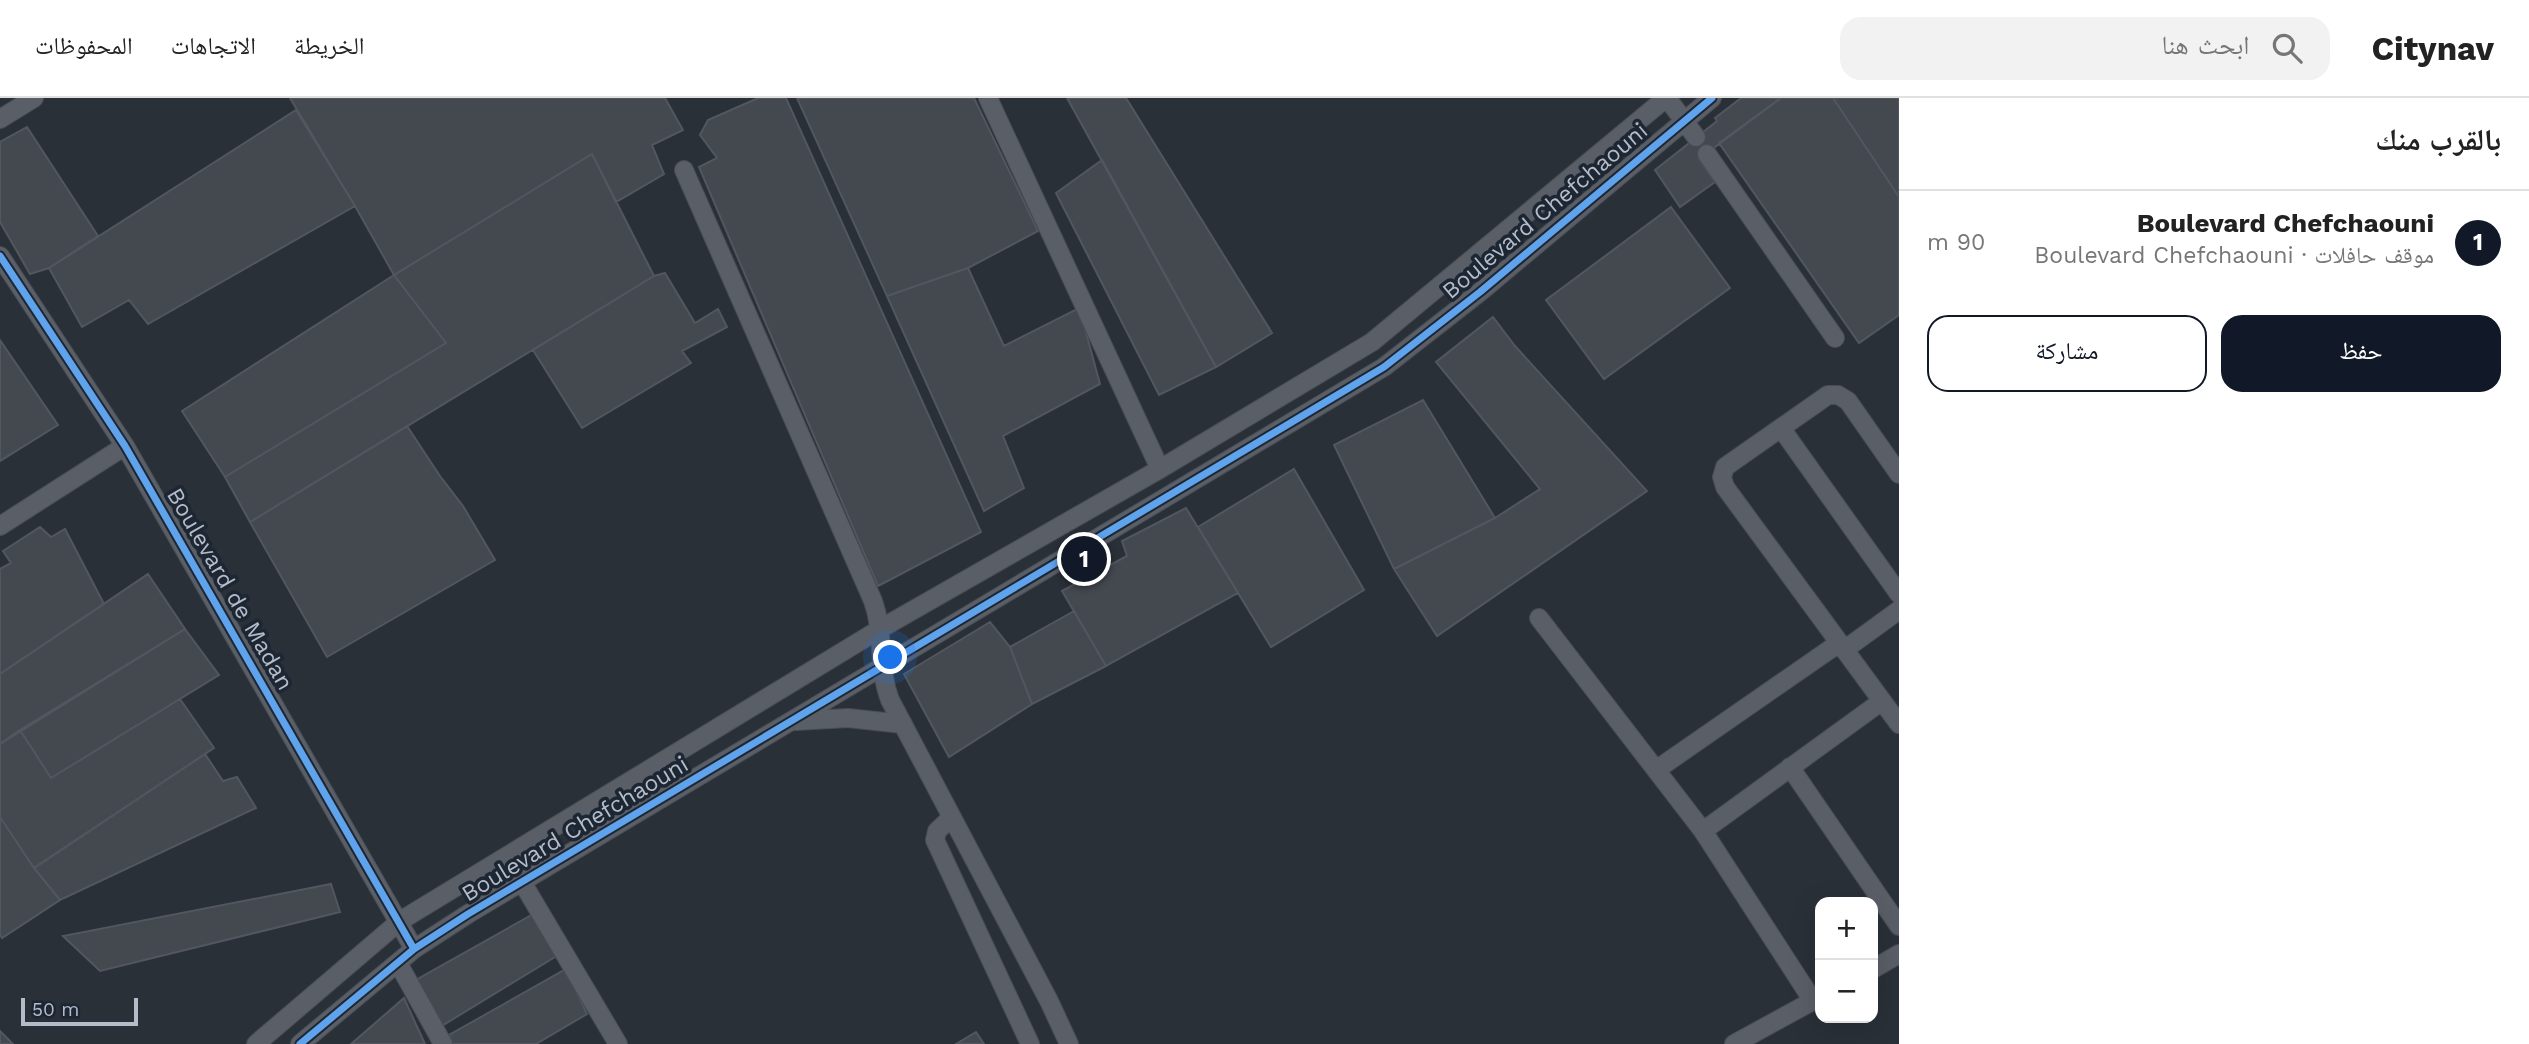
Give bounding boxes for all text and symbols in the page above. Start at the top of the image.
search box [1840,17,2330,80]
icon: search [2268,29,2306,67]
text: Citynav [2372,29,2494,68]
text: ابحث هنا [2161,30,2250,60]
text: المحفوظات [35,32,133,60]
text: الاتجاهات [171,32,256,60]
text: الخريطة [294,32,365,60]
street label: Boulevard Chefchaouni [1437,117,1653,305]
text: بالقرب منك [2375,122,2501,157]
text: Boulevard Chefchaouni [2137,208,2434,238]
text: 90 m [1927,229,1985,256]
text: 1 [2473,229,2483,256]
text: موقف حافلات · Boulevard Chefchaouni [2034,242,2434,269]
button: مشاركة [1927,315,2207,392]
button: حفظ [2221,315,2501,392]
street label: Boulevard de Madan [161,483,299,695]
pin: 1 [1061,533,1107,585]
your location [873,640,907,674]
street label: Boulevard Chefchaouni [457,751,693,907]
map controls [1815,897,1878,1023]
button: + [1815,897,1878,960]
button: − [1815,960,1878,1023]
scale bar [21,995,138,1027]
text: 50 m [32,998,79,1021]

